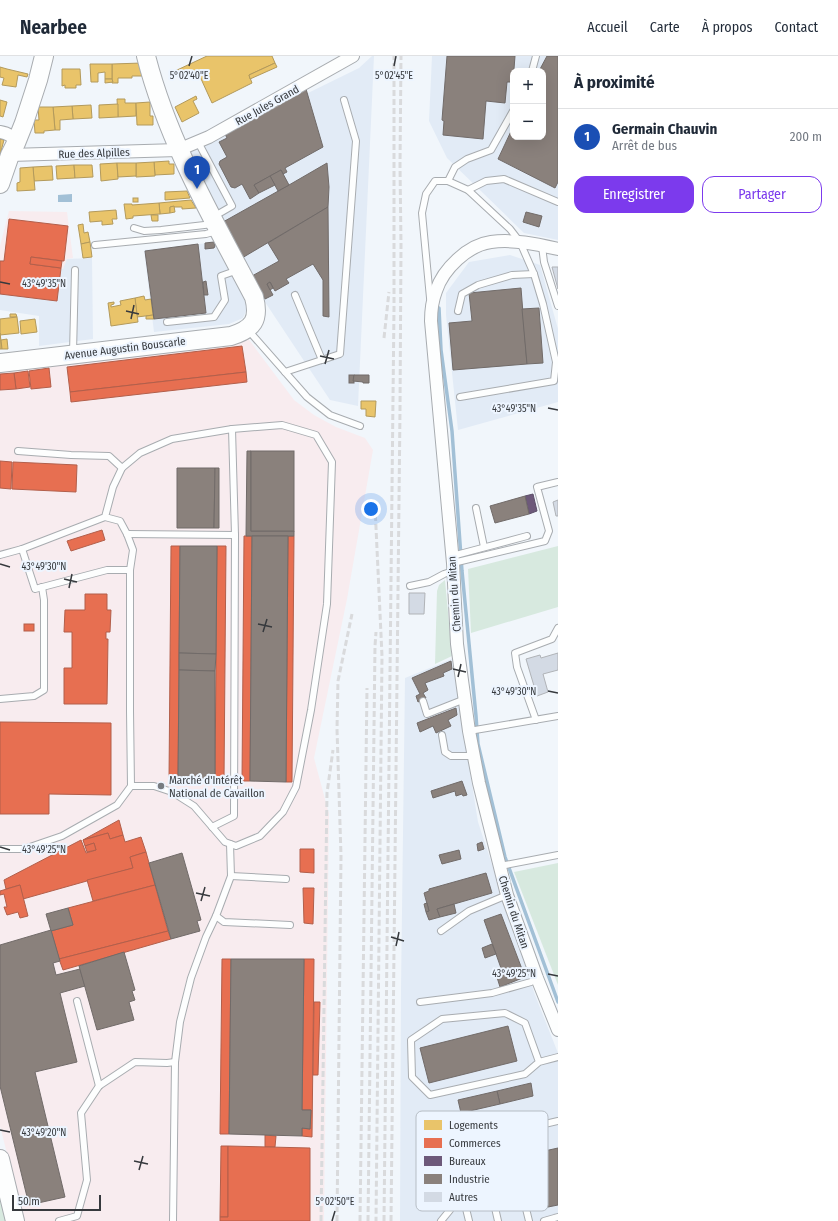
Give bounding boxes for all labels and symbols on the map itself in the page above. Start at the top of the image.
text: 5°02'40"E [170,70,209,82]
text: 5°02'45"E [375,70,413,82]
street label: Rue Jules Grand [233,83,301,128]
street label: Rue des Alpilles [58,146,130,161]
pin: 1 [184,156,210,189]
text: 43°49'35"N [22,278,66,290]
street label: Avenue Augustin Bouscarle [64,335,186,362]
text: 43°49'35"N [492,403,536,415]
your location [361,499,381,519]
street label: Chemin du Mitan [445,556,464,632]
text: 43°49'30"N [22,561,66,573]
text: 43°49'30"N [492,686,536,698]
place label: Marché d'Intérêt National de Cavaillon [169,774,265,800]
marker: Marché d'Intérêt National de Cavaillon [156,781,166,791]
text: 43°49'25"N [22,844,66,856]
street label: Chemin du Mitan [496,874,531,950]
text: 43°49'25"N [492,968,536,980]
legend [416,1111,548,1211]
text: Logements [449,1119,498,1132]
text: 43°49'20"N [22,1127,66,1139]
text: Commerces [449,1137,501,1150]
text: Bureaux [449,1155,486,1168]
text: Industrie [449,1173,490,1186]
text: Autres [449,1191,478,1204]
scale bar [12,1193,101,1212]
text: 5°02'50"E [316,1196,355,1208]

